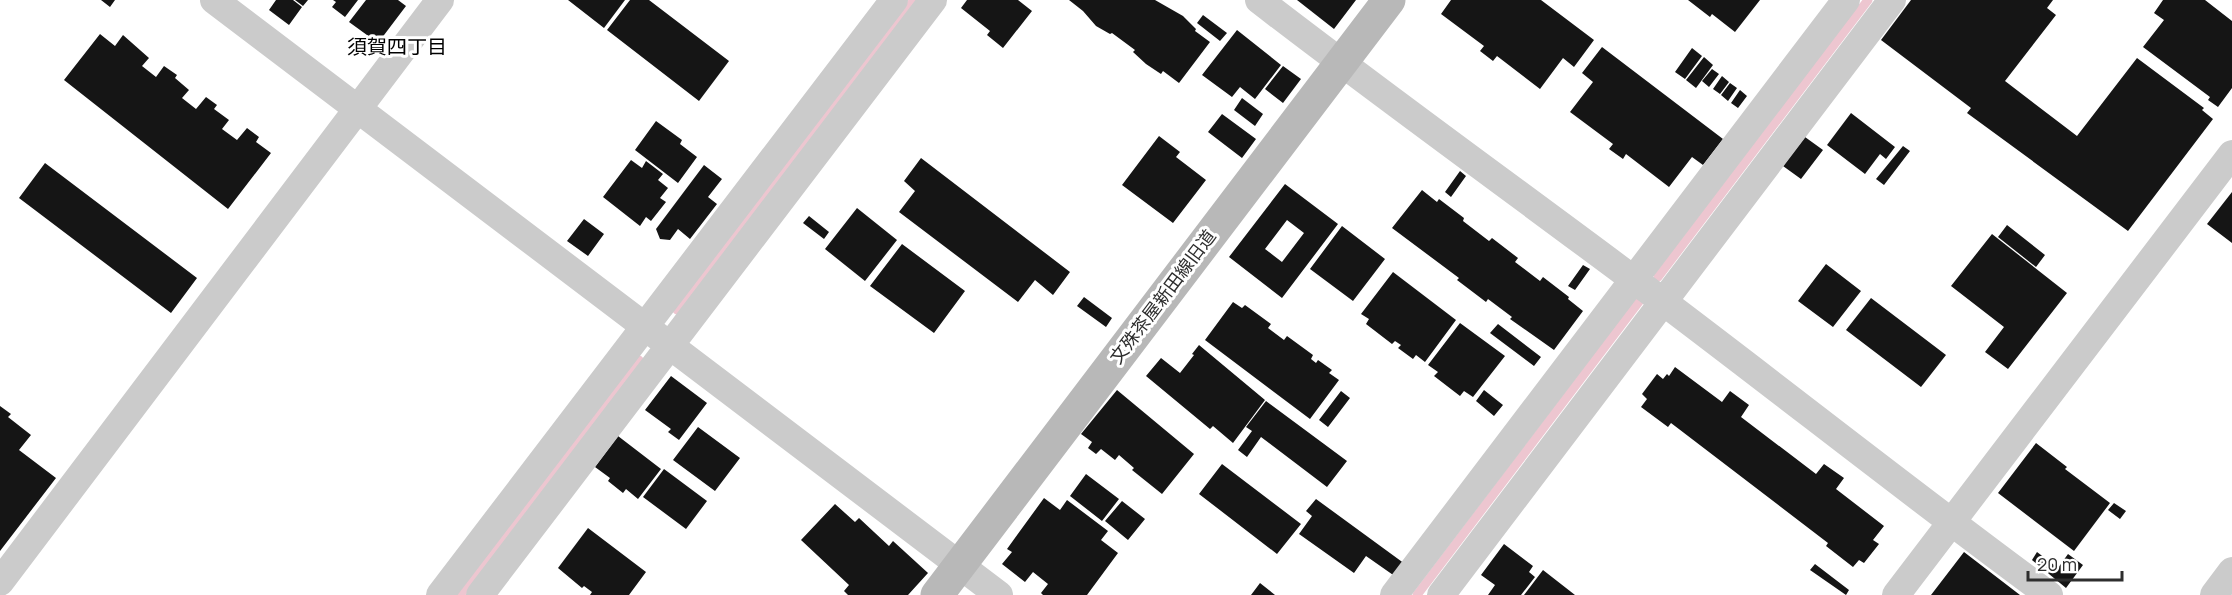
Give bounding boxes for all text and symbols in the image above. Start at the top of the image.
district label: 須賀四丁目 [347,33,447,60]
street label: 文殊茶屋新田線旧道 [1104,224,1221,368]
scale bar [2028,544,2122,582]
text: 20 m [2037,552,2077,576]

